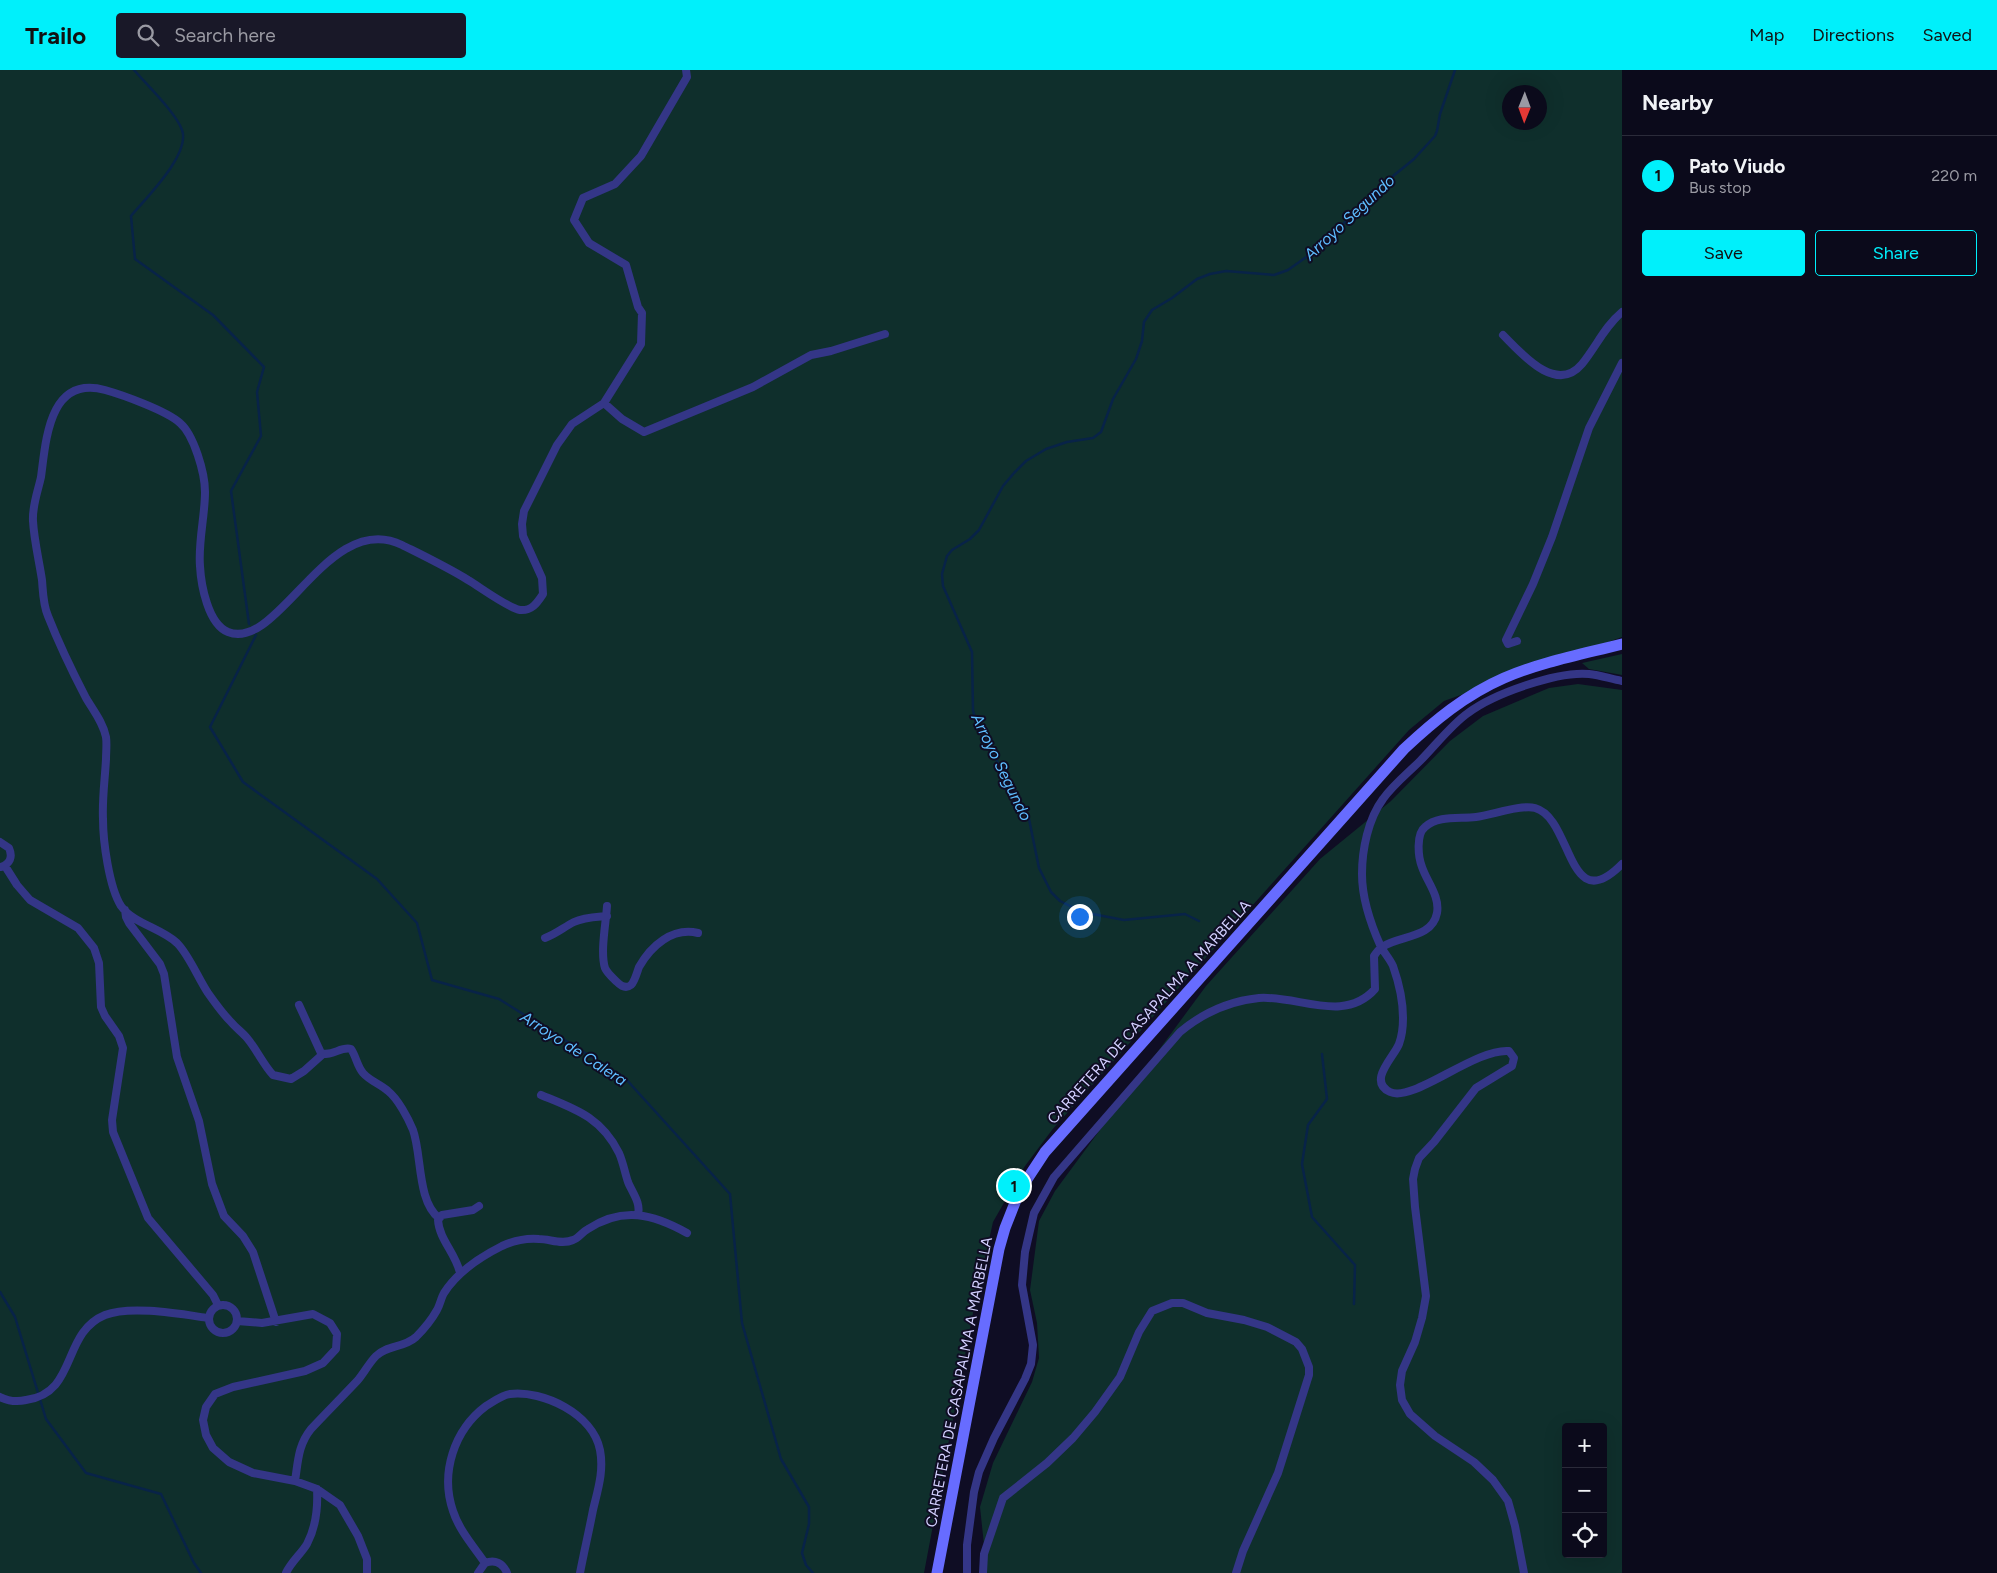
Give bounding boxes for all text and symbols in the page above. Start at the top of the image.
search box [116,13,466,58]
text: Trailo [25,21,86,50]
icon: search [134,21,162,49]
text: Search here [174,24,276,47]
text: Map [1749,24,1784,46]
text: Directions [1812,24,1894,46]
text: Saved [1922,24,1972,46]
north arrow [1502,85,1547,130]
text: Nearby [1642,90,1713,115]
text: Pato Viudo [1689,155,1785,178]
text: 1 [1655,166,1661,185]
text: 220 m [1931,166,1977,185]
water label: Arroyo Segundo [1299,171,1399,265]
text: Bus stop [1689,178,1751,197]
button: Save [1642,230,1805,276]
button: Share [1815,230,1977,276]
water label: Arroyo Segundo [967,710,1036,824]
street label: CARRETERA DE CASAPALMA A MARBELLA [1043,896,1255,1128]
your location [1067,904,1093,930]
water label: Arroyo de Calera [516,1007,630,1090]
pin: 1 [998,1167,1030,1205]
street label: CARRETERA DE CASAPALMA A MARBELLA [922,1235,996,1529]
map controls [1562,1423,1607,1558]
button: + [1562,1423,1607,1468]
button: − [1562,1468,1607,1513]
button: locate [1562,1513,1607,1558]

